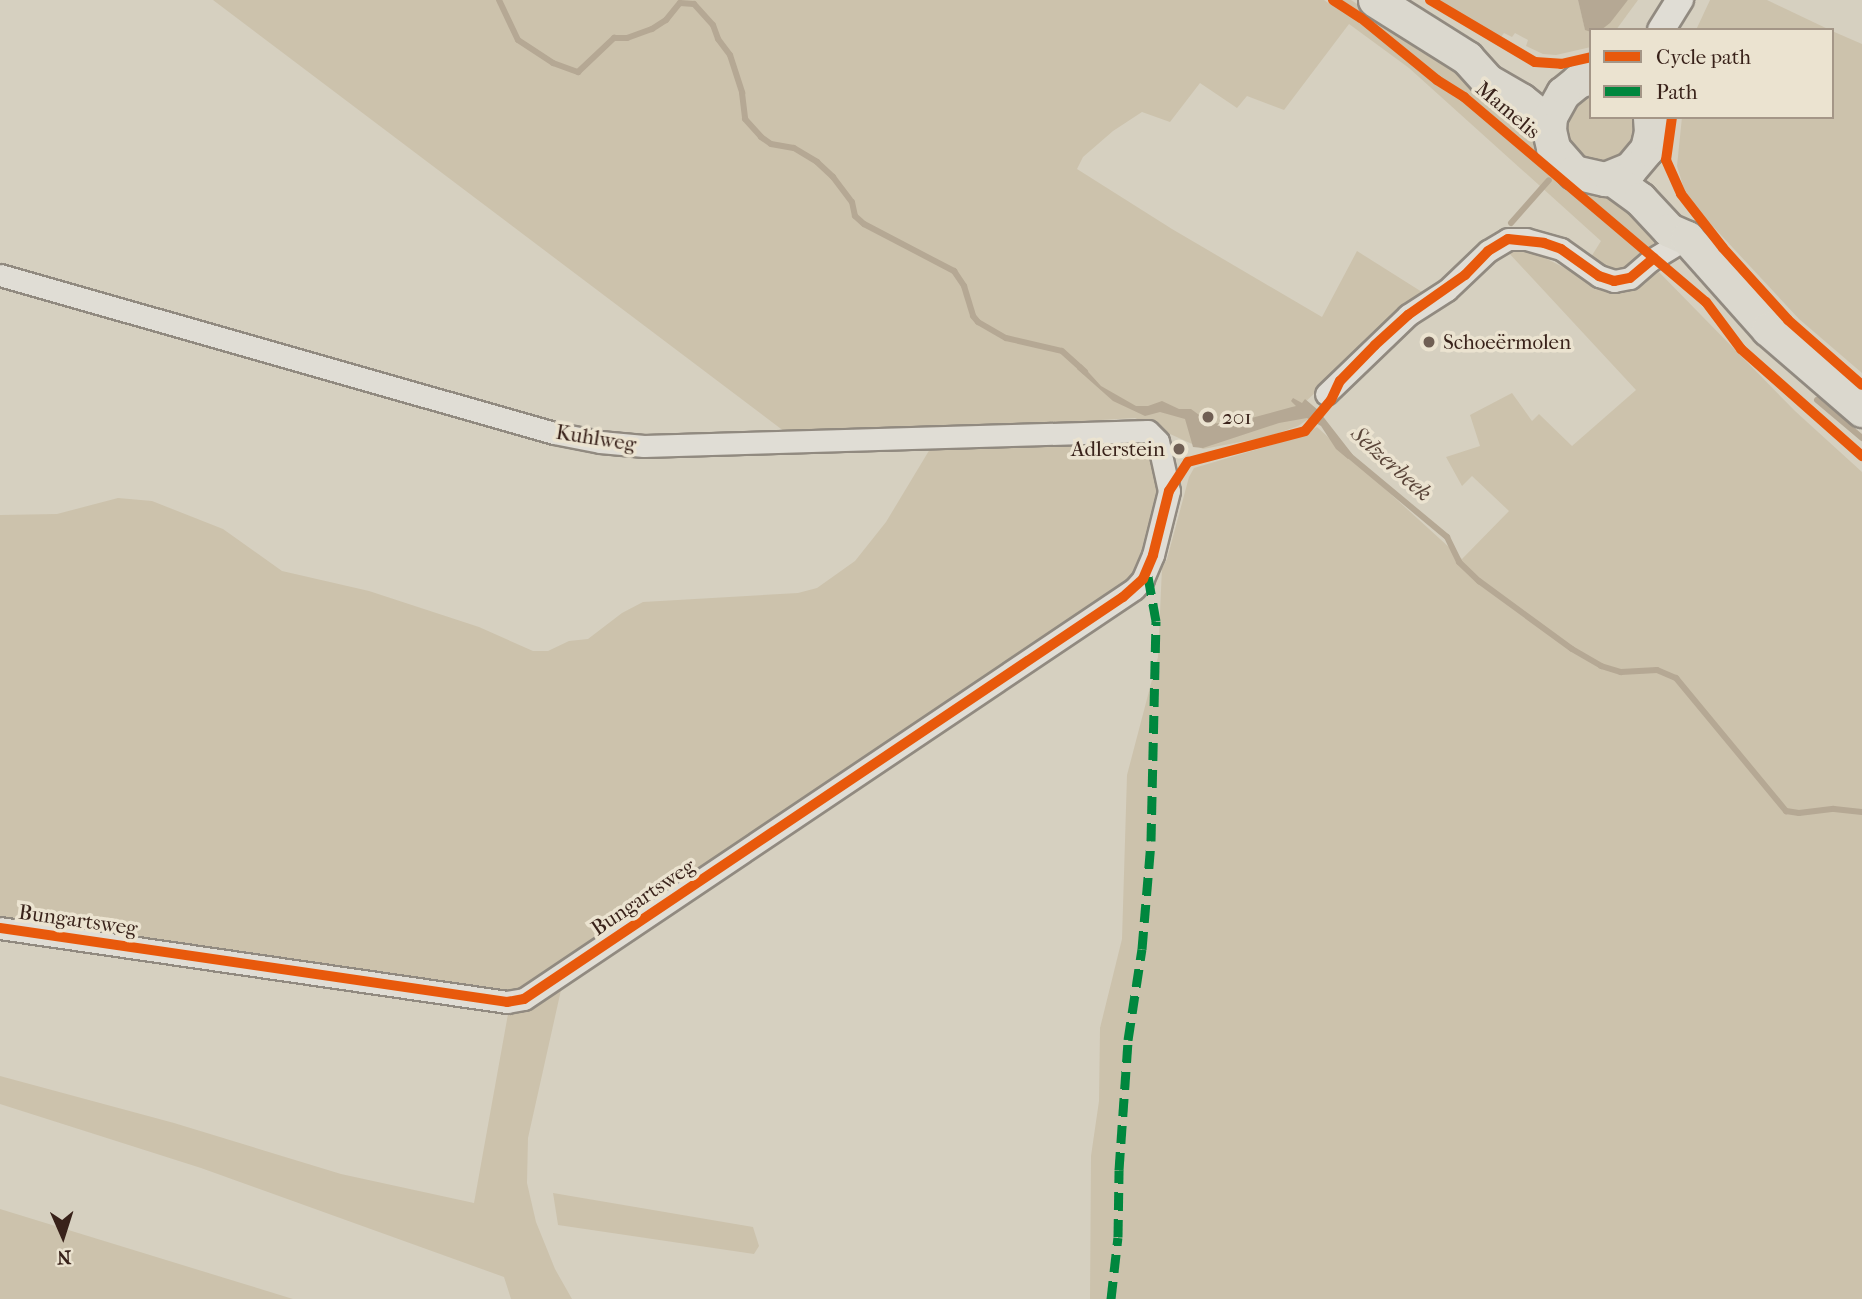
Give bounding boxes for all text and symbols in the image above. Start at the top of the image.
legend [1589,28,1834,119]
text: Cycle path [1656,45,1751,69]
street label: Mamelis [1471,76,1545,144]
text: Path [1656,80,1697,104]
place label: Schoeërmolen [1443,329,1571,355]
marker: Schoeërmolen [1421,334,1437,350]
place label: 201 [1222,404,1252,430]
marker: 201 [1200,409,1216,425]
street label: Kuhlweg [554,419,638,457]
water label: Selzerbeek [1345,420,1437,508]
place label: Adlerstein [1071,436,1165,462]
marker: Adlerstein [1171,441,1187,457]
street label: Bungartsweg [586,853,700,941]
street label: Bungartsweg [17,899,139,941]
north arrow [28,1201,98,1271]
text: N [56,1246,72,1268]

